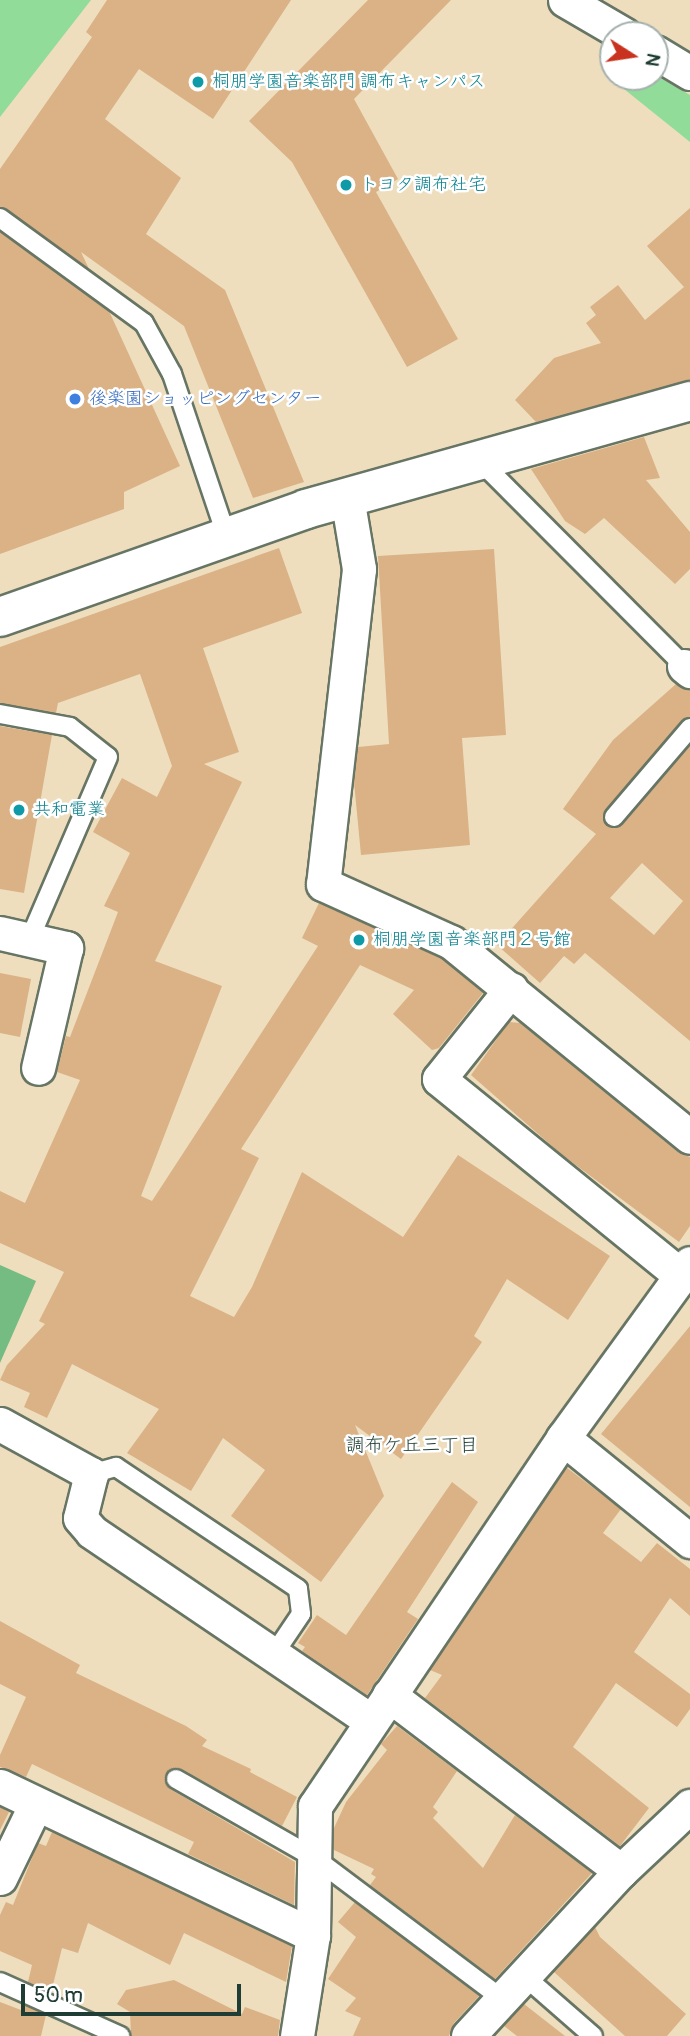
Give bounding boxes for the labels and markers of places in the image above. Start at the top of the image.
place label: 桐朋学園音楽部門 調布キャンパス [212,71,486,93]
marker: 桐朋学園音楽部門 調布キャンパス [190,74,206,90]
place label: トヨタ調布社宅 [360,174,486,196]
marker: トヨタ調布社宅 [338,177,354,193]
place label: 後楽園ショッピングセンター [89,388,323,410]
marker: 後楽園ショッピングセンター [67,391,83,407]
place label: 共和電業 [33,799,105,821]
marker: 共和電業 [11,802,27,818]
place label: 桐朋学園音楽部門２号館 [373,929,571,951]
marker: 桐朋学園音楽部門２号館 [351,932,367,948]

